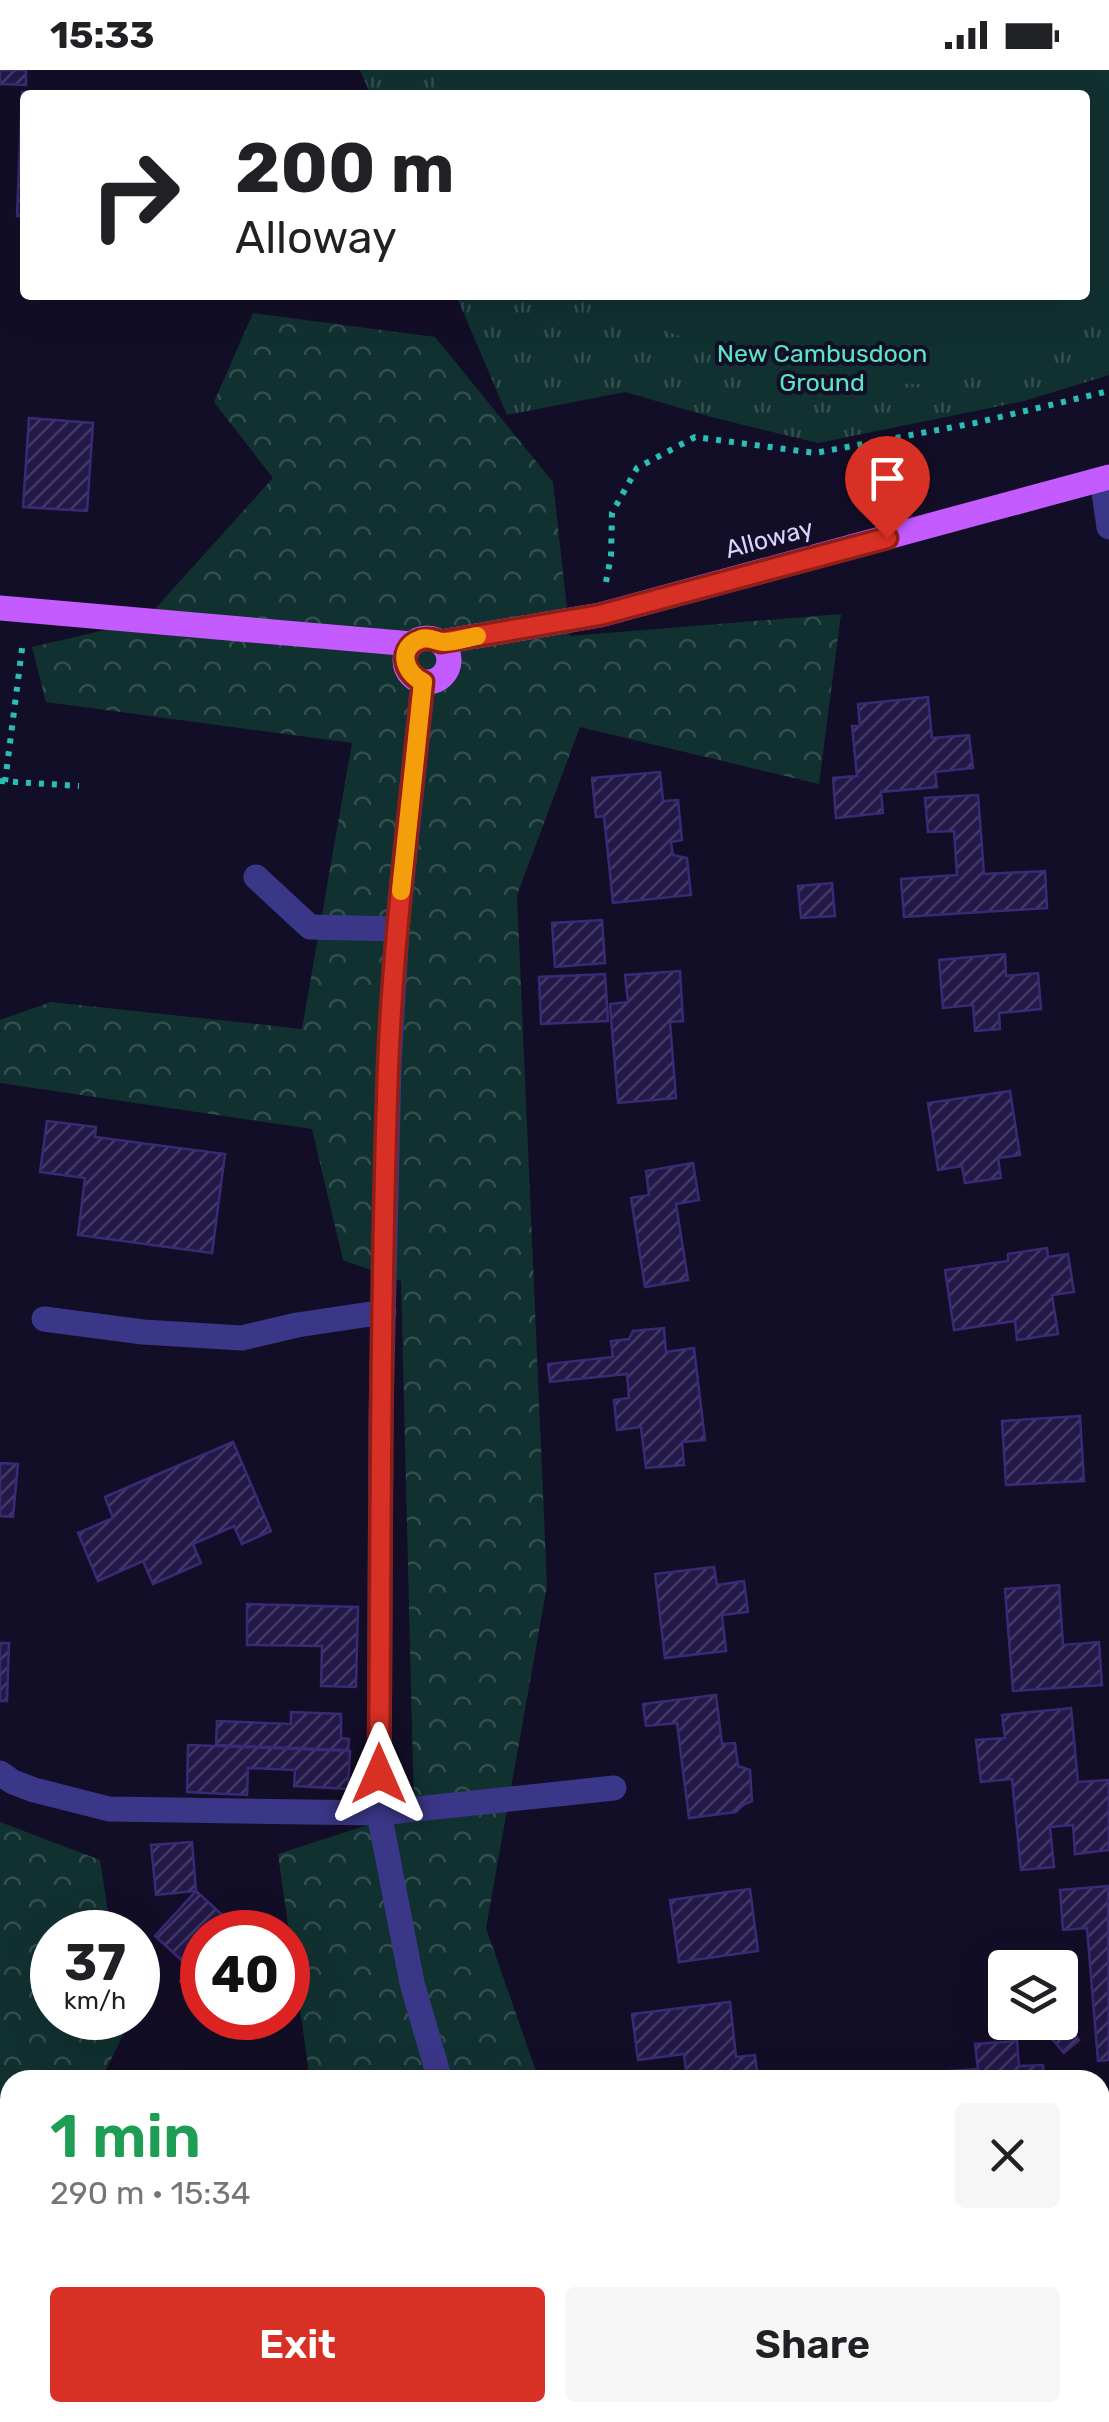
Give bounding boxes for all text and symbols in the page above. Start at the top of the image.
text: 15:33 [50,12,155,58]
text: 200 m [235,127,455,210]
icon: right [70,130,200,260]
text: Alloway [235,211,397,264]
park label: New Cambusdoon Ground [717,339,927,397]
pin [845,436,930,539]
icon: arrive [860,451,915,506]
street label: Alloway [722,513,816,564]
position arrow [327,1722,431,1826]
speed limit sign: 40 [180,1910,310,2040]
text: 37 [64,1933,126,1993]
map controls [988,1950,1078,2040]
button: layers [988,1950,1078,2040]
text: km/h [64,1986,126,2015]
text: 1 min [50,2101,201,2172]
button: close [955,2103,1060,2208]
text: 290 m · 15:34 [50,2174,251,2212]
button: Exit [50,2287,545,2402]
button: Share [565,2287,1060,2402]

